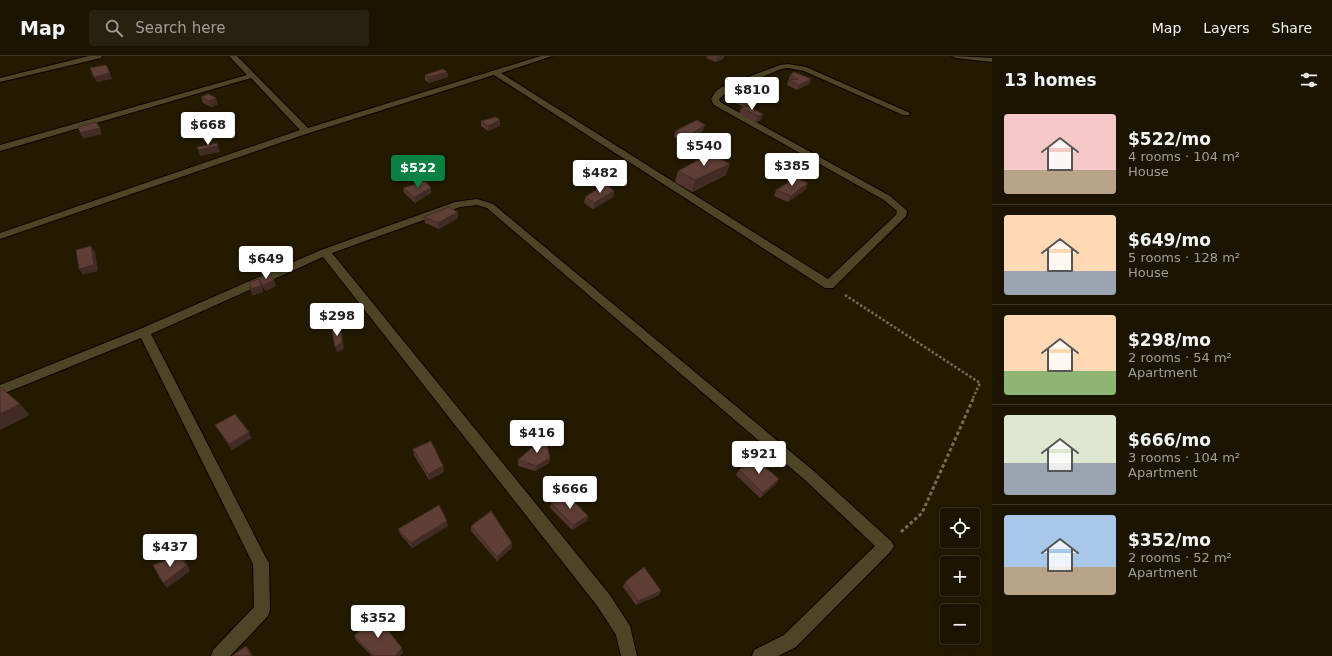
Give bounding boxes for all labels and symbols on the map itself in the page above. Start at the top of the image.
pin: $810 [728,77,776,111]
pin: $668 [184,112,232,146]
pin: $540 [680,133,728,167]
pin: $385 [768,153,816,187]
pin: $522 [394,155,442,189]
pin: $482 [576,160,624,194]
pin: $649 [242,246,290,280]
pin: $298 [313,303,361,337]
pin: $416 [513,420,561,454]
pin: $921 [735,441,783,475]
pin: $666 [546,476,594,510]
pin: $437 [146,534,194,568]
pin: $352 [354,605,402,639]

